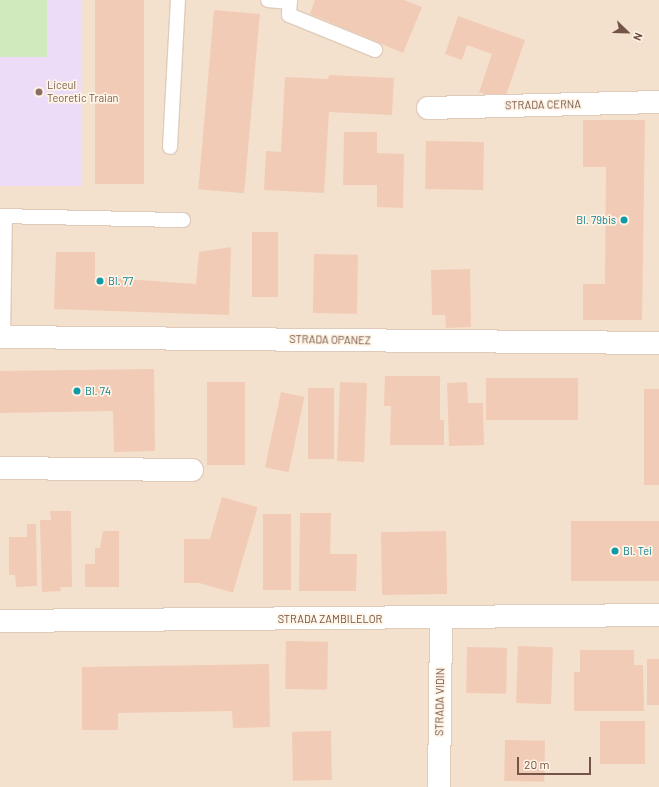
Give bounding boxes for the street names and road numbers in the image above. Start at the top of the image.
street label: STRADA CERNA [505,98,581,112]
street label: STRADA OPANEZ [289,333,371,347]
street label: STRADA ZAMBILELOR [278,612,382,626]
street label: STRADA VIDIN [433,668,447,736]

